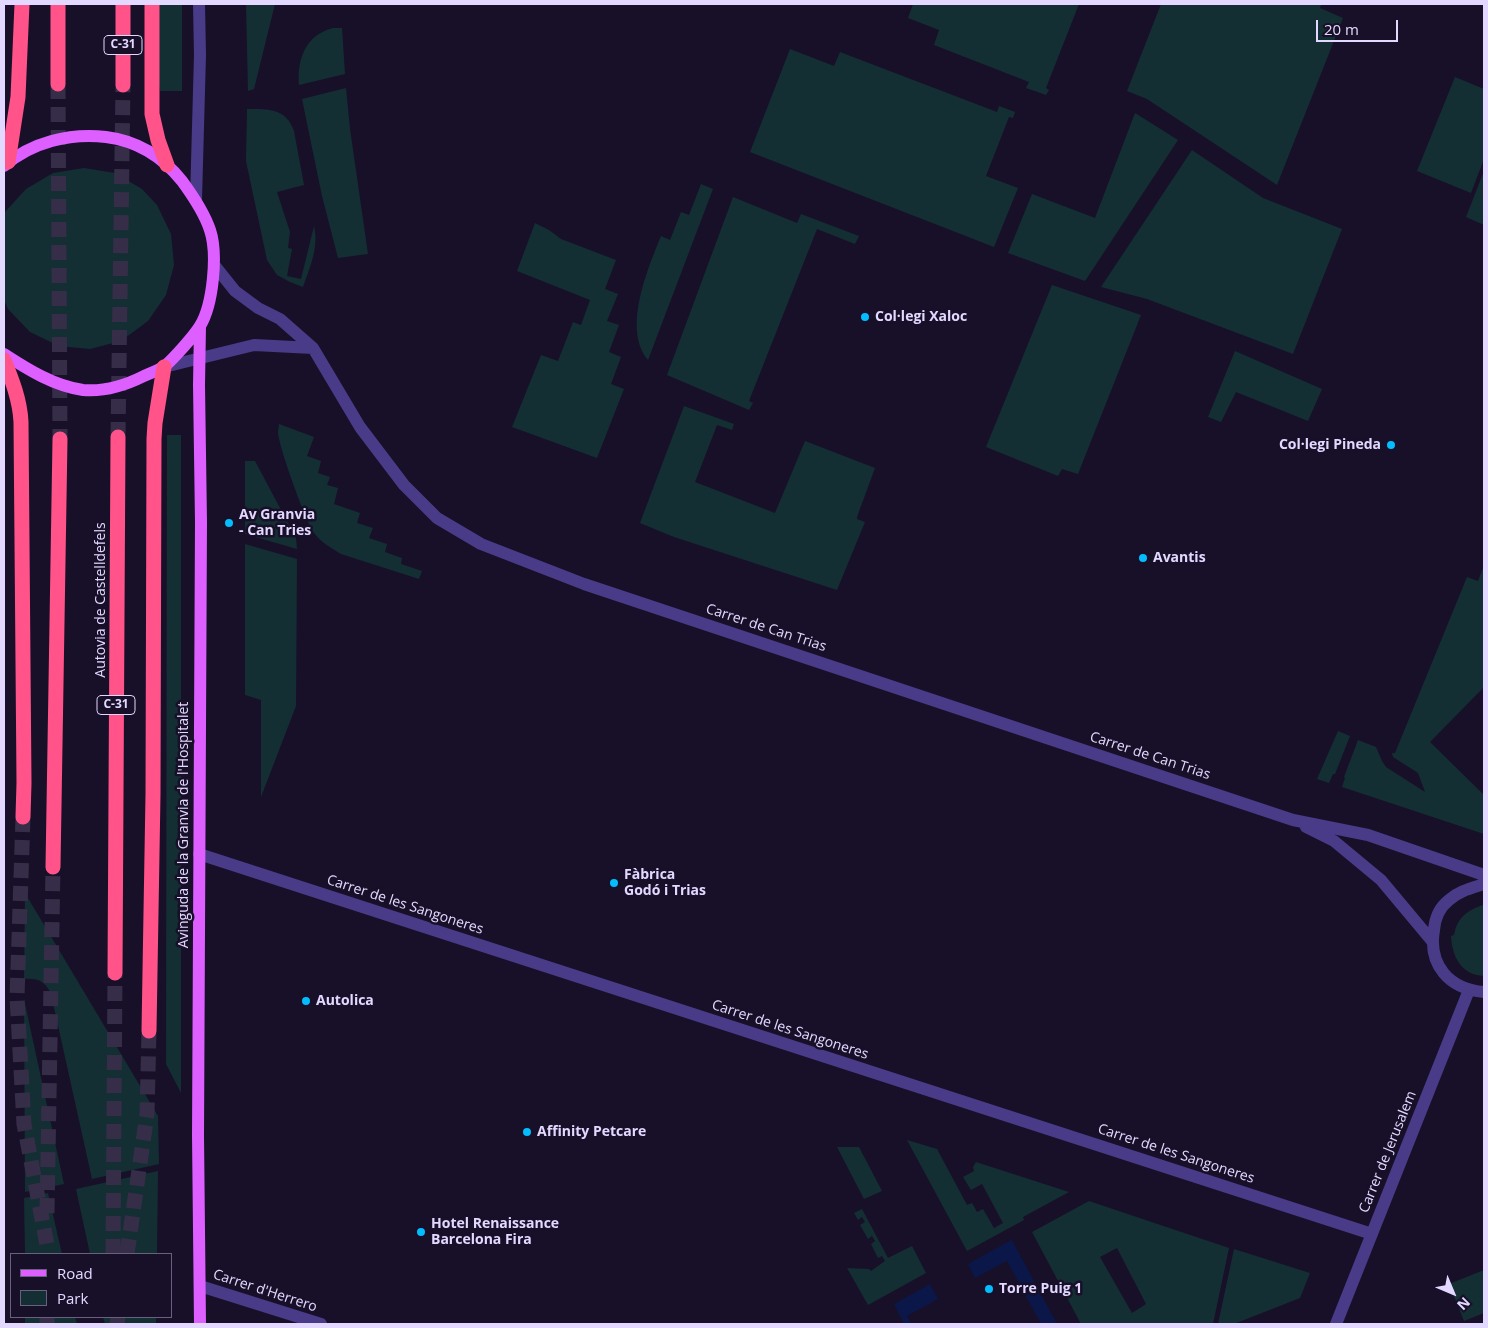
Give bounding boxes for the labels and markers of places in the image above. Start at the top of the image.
place label: Col·legi Xaloc [875,309,967,325]
marker: Col·legi Xaloc [859,311,871,323]
place label: Col·legi Pineda [1279,437,1381,453]
marker: Col·legi Pineda [1385,439,1397,451]
place label: Av Granvia - Can Tries [239,507,315,540]
marker: Av Granvia - Can Tries [223,517,235,529]
place label: Avantis [1153,550,1206,566]
marker: Avantis [1137,552,1149,564]
place label: Fàbrica Godó i Trias [624,867,706,900]
marker: Fàbrica Godó i Trias [608,877,620,889]
place label: Autolica [316,993,374,1009]
marker: Autolica [300,995,312,1007]
place label: Affinity Petcare [537,1124,646,1140]
marker: Affinity Petcare [521,1126,533,1138]
place label: Hotel Renaissance Barcelona Fira [431,1216,559,1248]
marker: Hotel Renaissance Barcelona Fira [415,1226,427,1238]
place label: Torre Puig 1 [999,1281,1082,1297]
marker: Torre Puig 1 [983,1283,995,1295]

